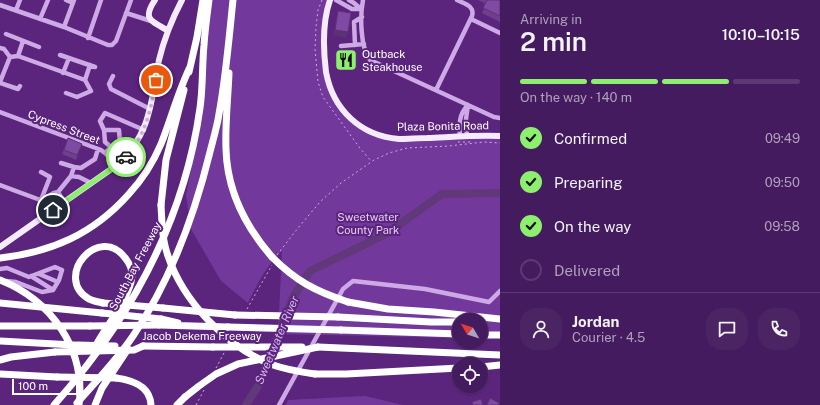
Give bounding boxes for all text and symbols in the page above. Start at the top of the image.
text: Arriving in [520,12,582,27]
text: 2 min [520,26,587,57]
text: 10:10–10:15 [722,26,800,43]
restaurant icon: Outback Steakhouse [333,47,359,73]
place label: Outback Steakhouse [362,48,422,73]
pin [139,63,173,97]
icon: bag [145,69,167,91]
text: On the way · 140 m [520,90,632,105]
street label: Cypress Street [26,108,102,146]
street label: Plaza Bonita Road [397,119,489,133]
icon: check [520,127,542,149]
text: Confirmed [554,130,627,147]
text: 09:49 [765,131,800,146]
courier [106,137,146,177]
icon: car [115,146,137,168]
icon: check [520,171,542,193]
text: Preparing [554,174,623,191]
text: 09:50 [765,175,800,190]
pin [36,193,70,227]
icon: home [42,199,64,221]
park label: Sweetwater County Park [337,211,399,236]
icon: check [520,215,542,237]
text: On the way [554,218,631,235]
text: 09:58 [764,219,800,234]
street label: South Bay Freeway [107,220,163,312]
text: Delivered [554,262,620,279]
water label: Sweetwater River [252,293,302,386]
button: person [520,308,562,350]
button: chat [706,308,748,350]
button: phone [758,308,800,350]
north arrow [452,313,488,349]
map controls [452,313,488,393]
text: Jordan [572,313,619,330]
street label: Jacob Dekema Freeway [142,330,262,342]
text: Courier · 4.5 [572,330,645,345]
button: locate [452,357,488,393]
scale bar [12,377,78,396]
text: 100 m [18,380,48,392]

